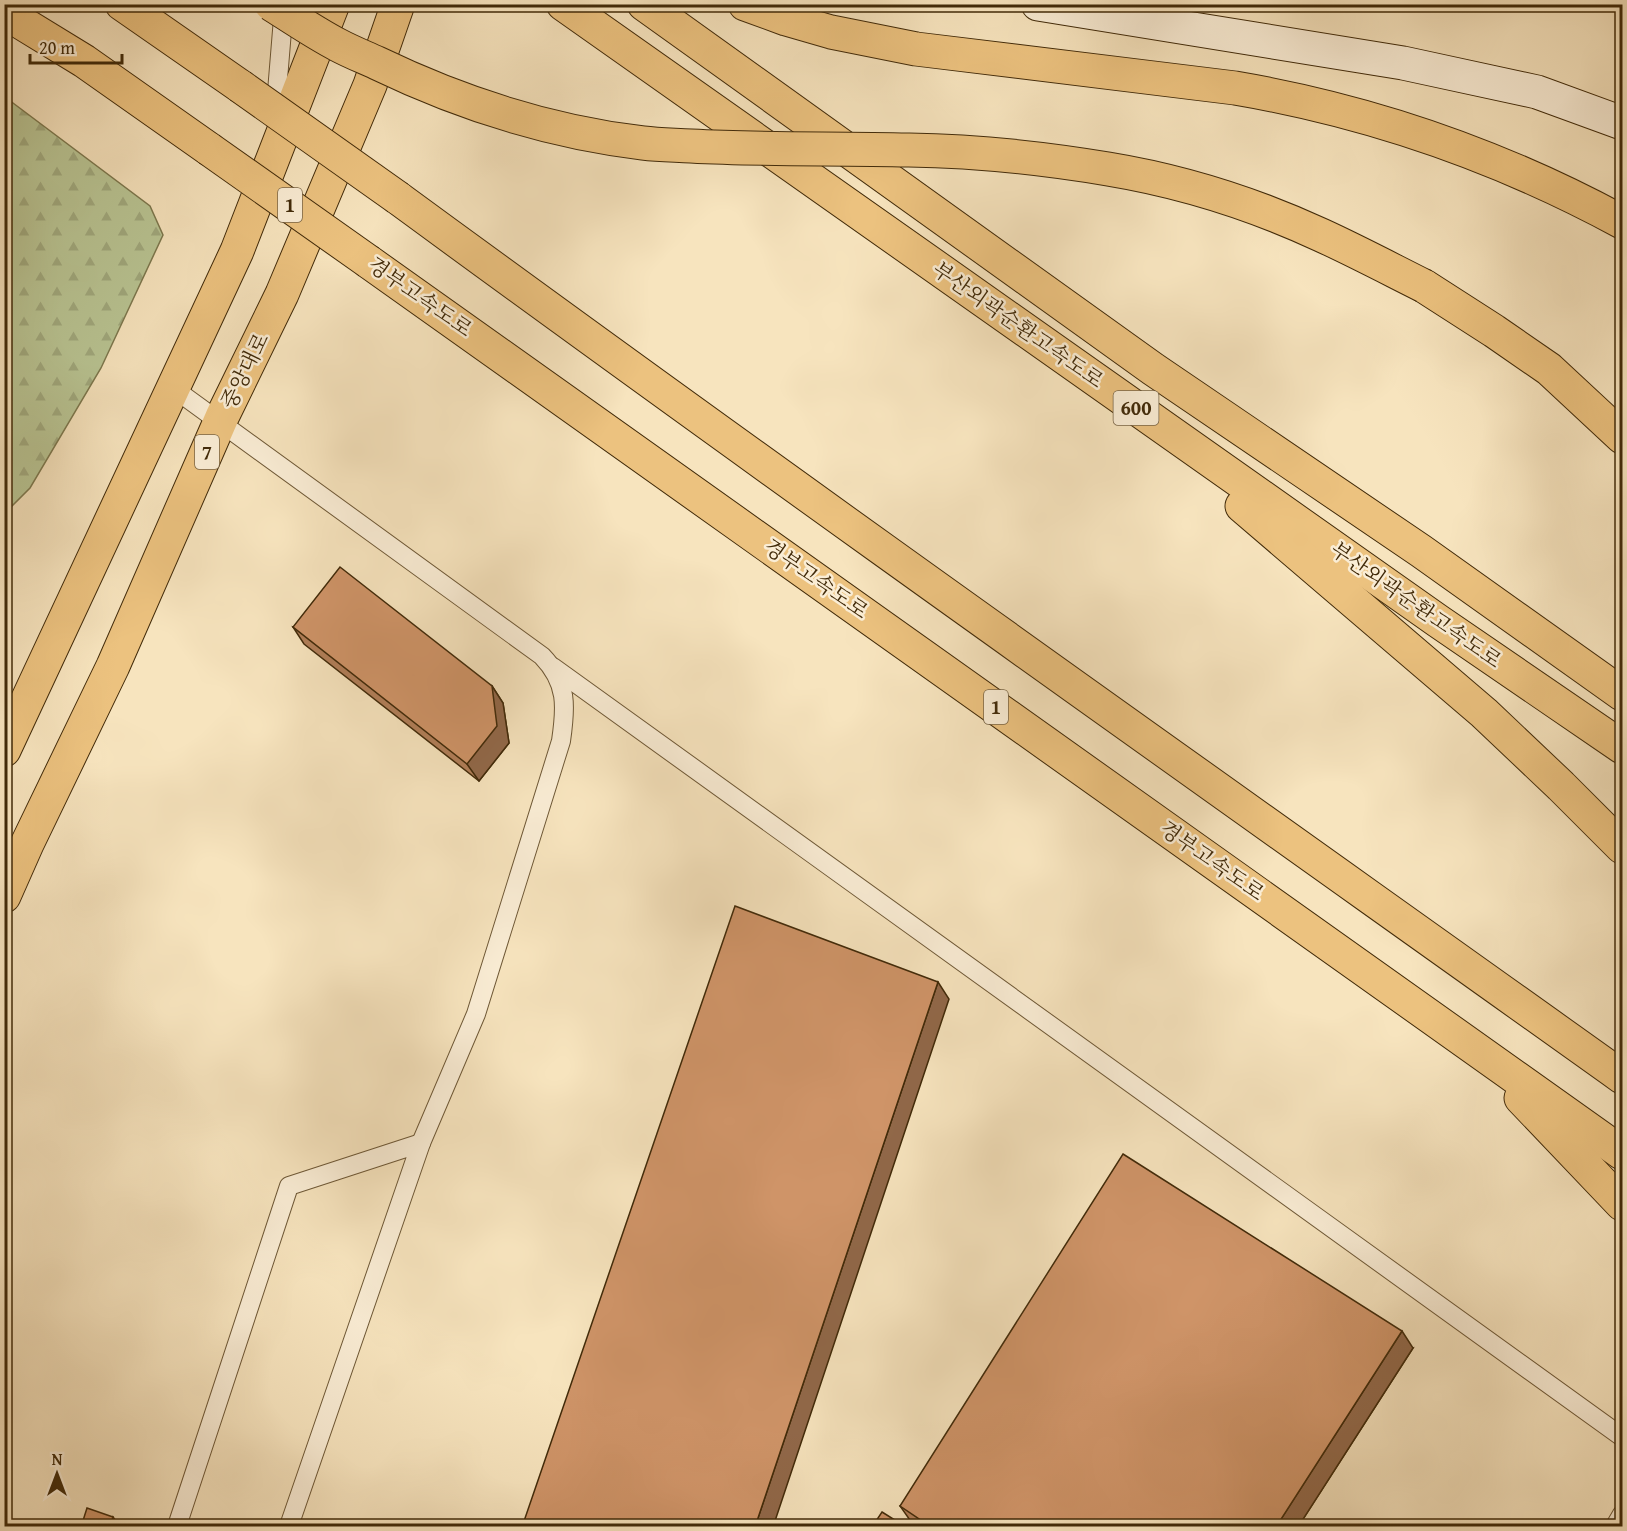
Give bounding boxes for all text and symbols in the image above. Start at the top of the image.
scale bar [30,27,122,65]
text: 20 m [39,34,75,61]
road number: 1 [278,188,302,222]
street label: 경부고속도로 [362,249,479,344]
street label: 부산외곽순환고속도로 [926,254,1110,395]
street label: 중앙대로 [213,328,276,414]
road number: 600 [1114,391,1158,425]
road number: 7 [195,435,219,469]
street label: 경부고속도로 [758,531,875,626]
street label: 부산외곽순환고속도로 [1324,534,1508,675]
road number: 1 [984,690,1008,724]
street label: 경부고속도로 [1154,813,1271,908]
north arrow [27,1444,87,1504]
text: N [52,1447,63,1471]

